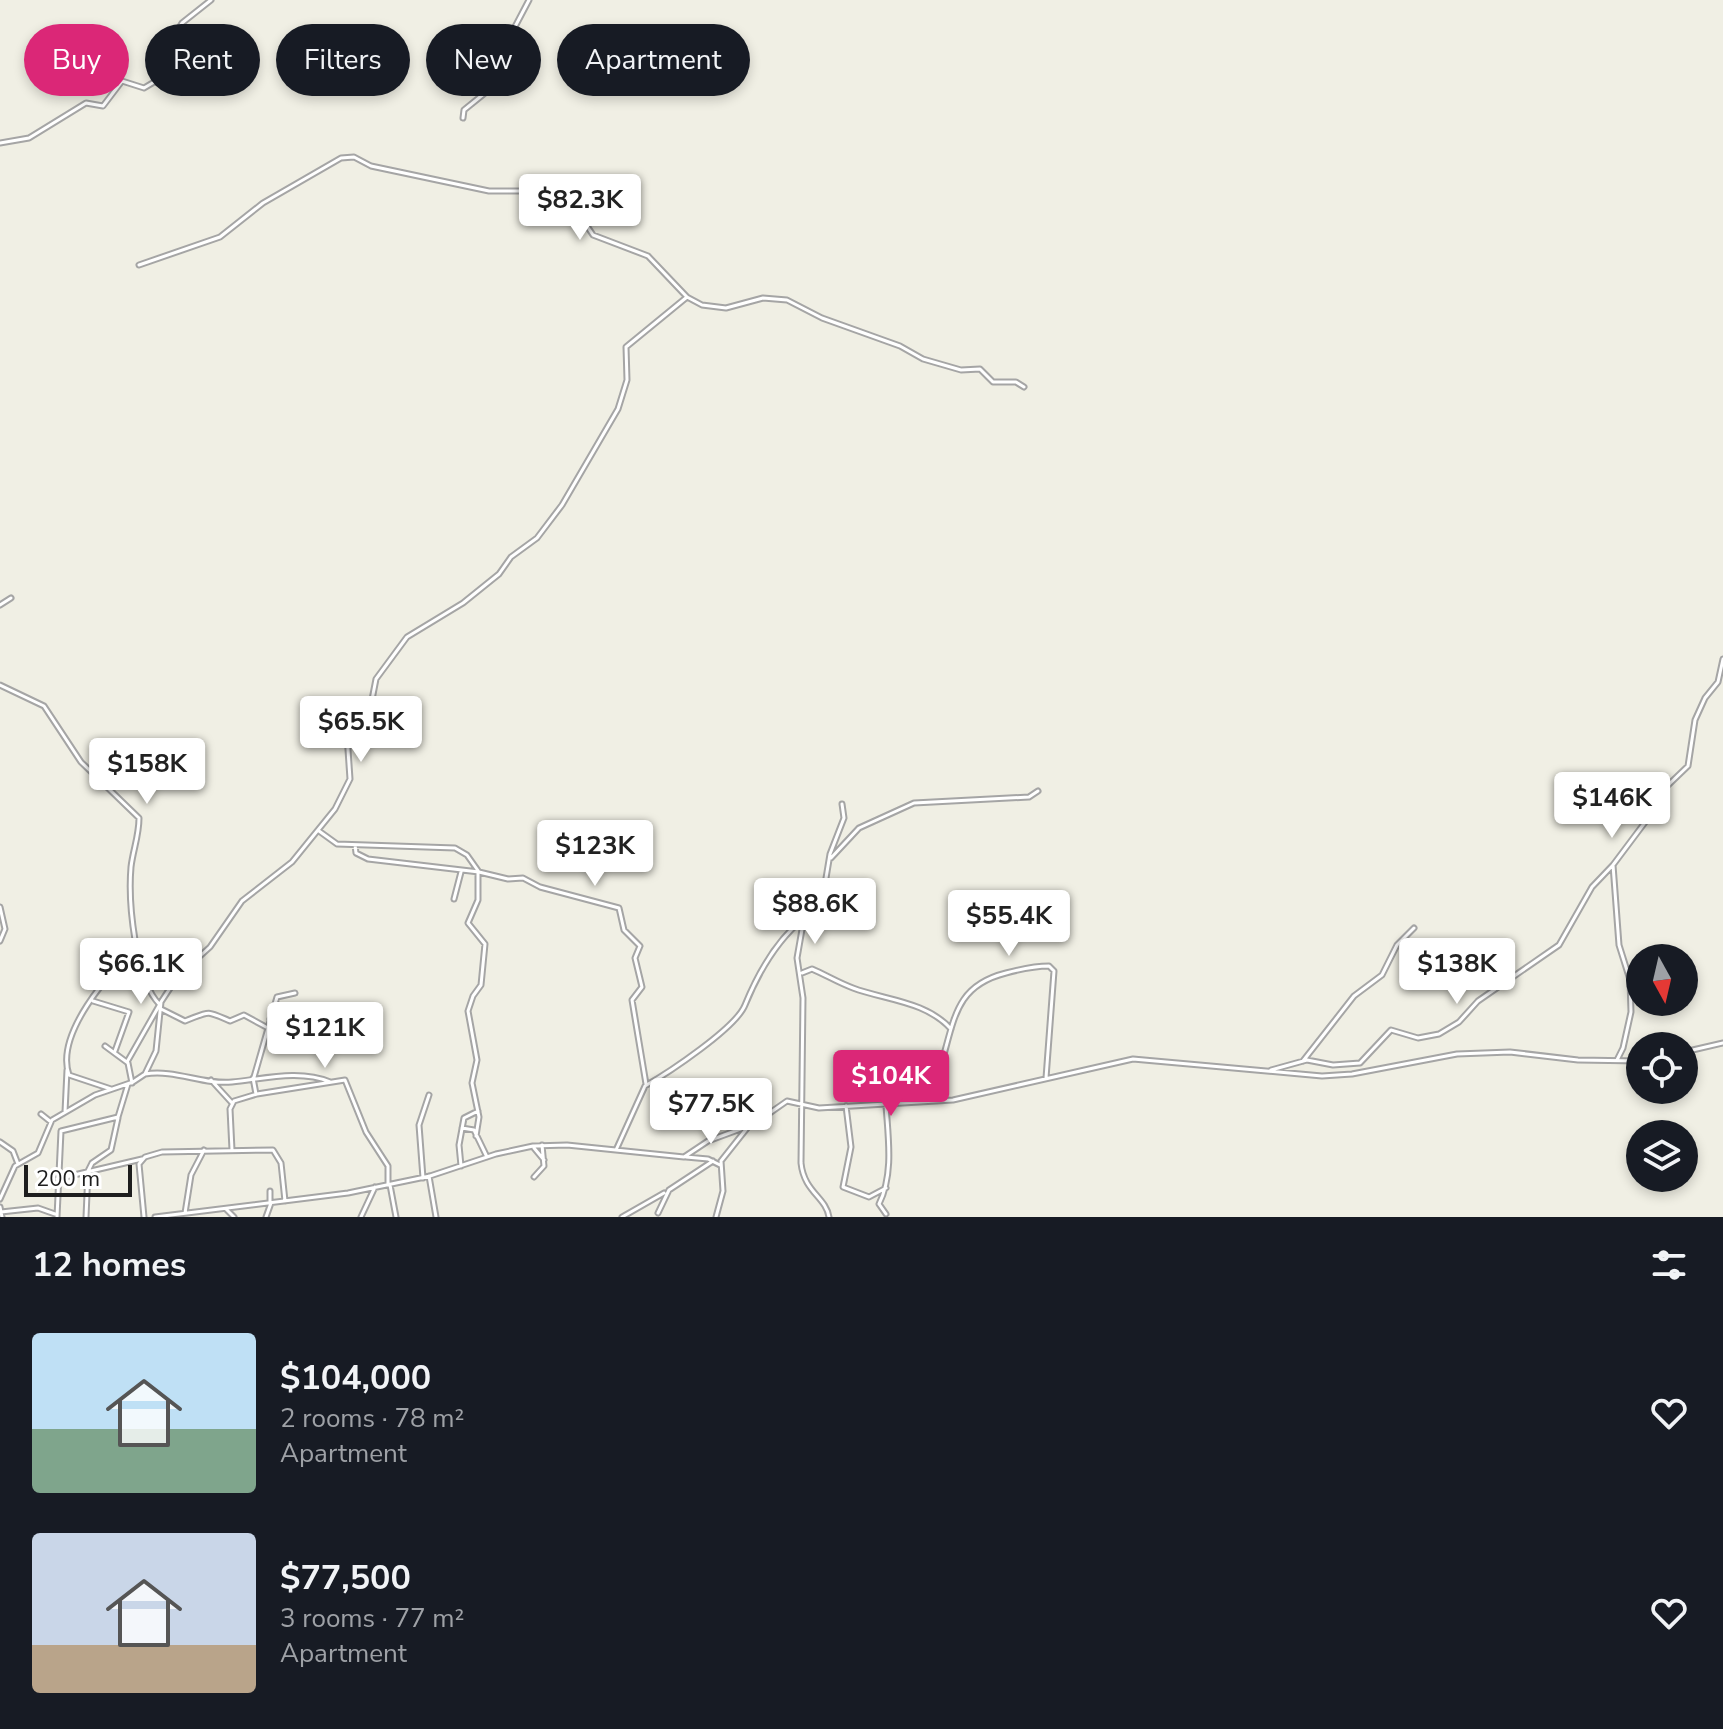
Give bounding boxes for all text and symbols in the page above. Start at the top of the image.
chip: Buy [24,24,129,96]
chip: Rent [145,24,260,96]
chip: Filters [276,24,410,96]
chip: New [426,24,541,96]
chip: Apartment [557,24,750,96]
pin: $82.3K [515,174,645,242]
text: $82.3K [537,182,623,217]
pin: $65.5K [296,696,426,764]
text: $65.5K [318,704,404,739]
pin: $158K [91,738,203,806]
text: $158K [107,746,187,781]
pin: $146K [1556,772,1668,840]
text: $146K [1572,780,1652,815]
pin: $123K [539,820,651,888]
text: $123K [555,828,635,863]
pin: $88.6K [750,878,880,946]
text: $88.6K [772,886,858,921]
pin: $55.4K [944,890,1074,958]
text: $55.4K [966,898,1052,933]
pin: $66.1K [76,938,206,1006]
pin: $138K [1401,938,1513,1006]
north arrow [1626,944,1698,1016]
map controls [1626,944,1698,1192]
text: $66.1K [98,946,184,981]
text: $138K [1417,946,1497,981]
pin: $121K [269,1002,381,1070]
text: $121K [285,1010,365,1045]
button: locate [1626,1032,1698,1104]
pin: $104K [835,1050,947,1118]
text: $104K [851,1058,931,1093]
pin: $77.5K [646,1078,776,1146]
text: $77.5K [668,1086,754,1121]
button: layers [1626,1120,1698,1192]
scale bar [24,1161,132,1197]
text: 200 m [36,1164,100,1194]
text: 12 homes [32,1242,186,1288]
icon: filters [1647,1243,1691,1287]
text: $104,000 [280,1355,431,1401]
icon: home [96,1365,192,1461]
icon: heart [1647,1391,1691,1435]
text: 2 rooms · 78 m² [280,1401,464,1436]
text: Apartment [280,1436,407,1471]
text: $77,500 [280,1555,411,1601]
icon: home [96,1565,192,1661]
icon: heart [1647,1591,1691,1635]
text: 3 rooms · 77 m² [280,1601,464,1636]
text: Apartment [280,1636,407,1671]

